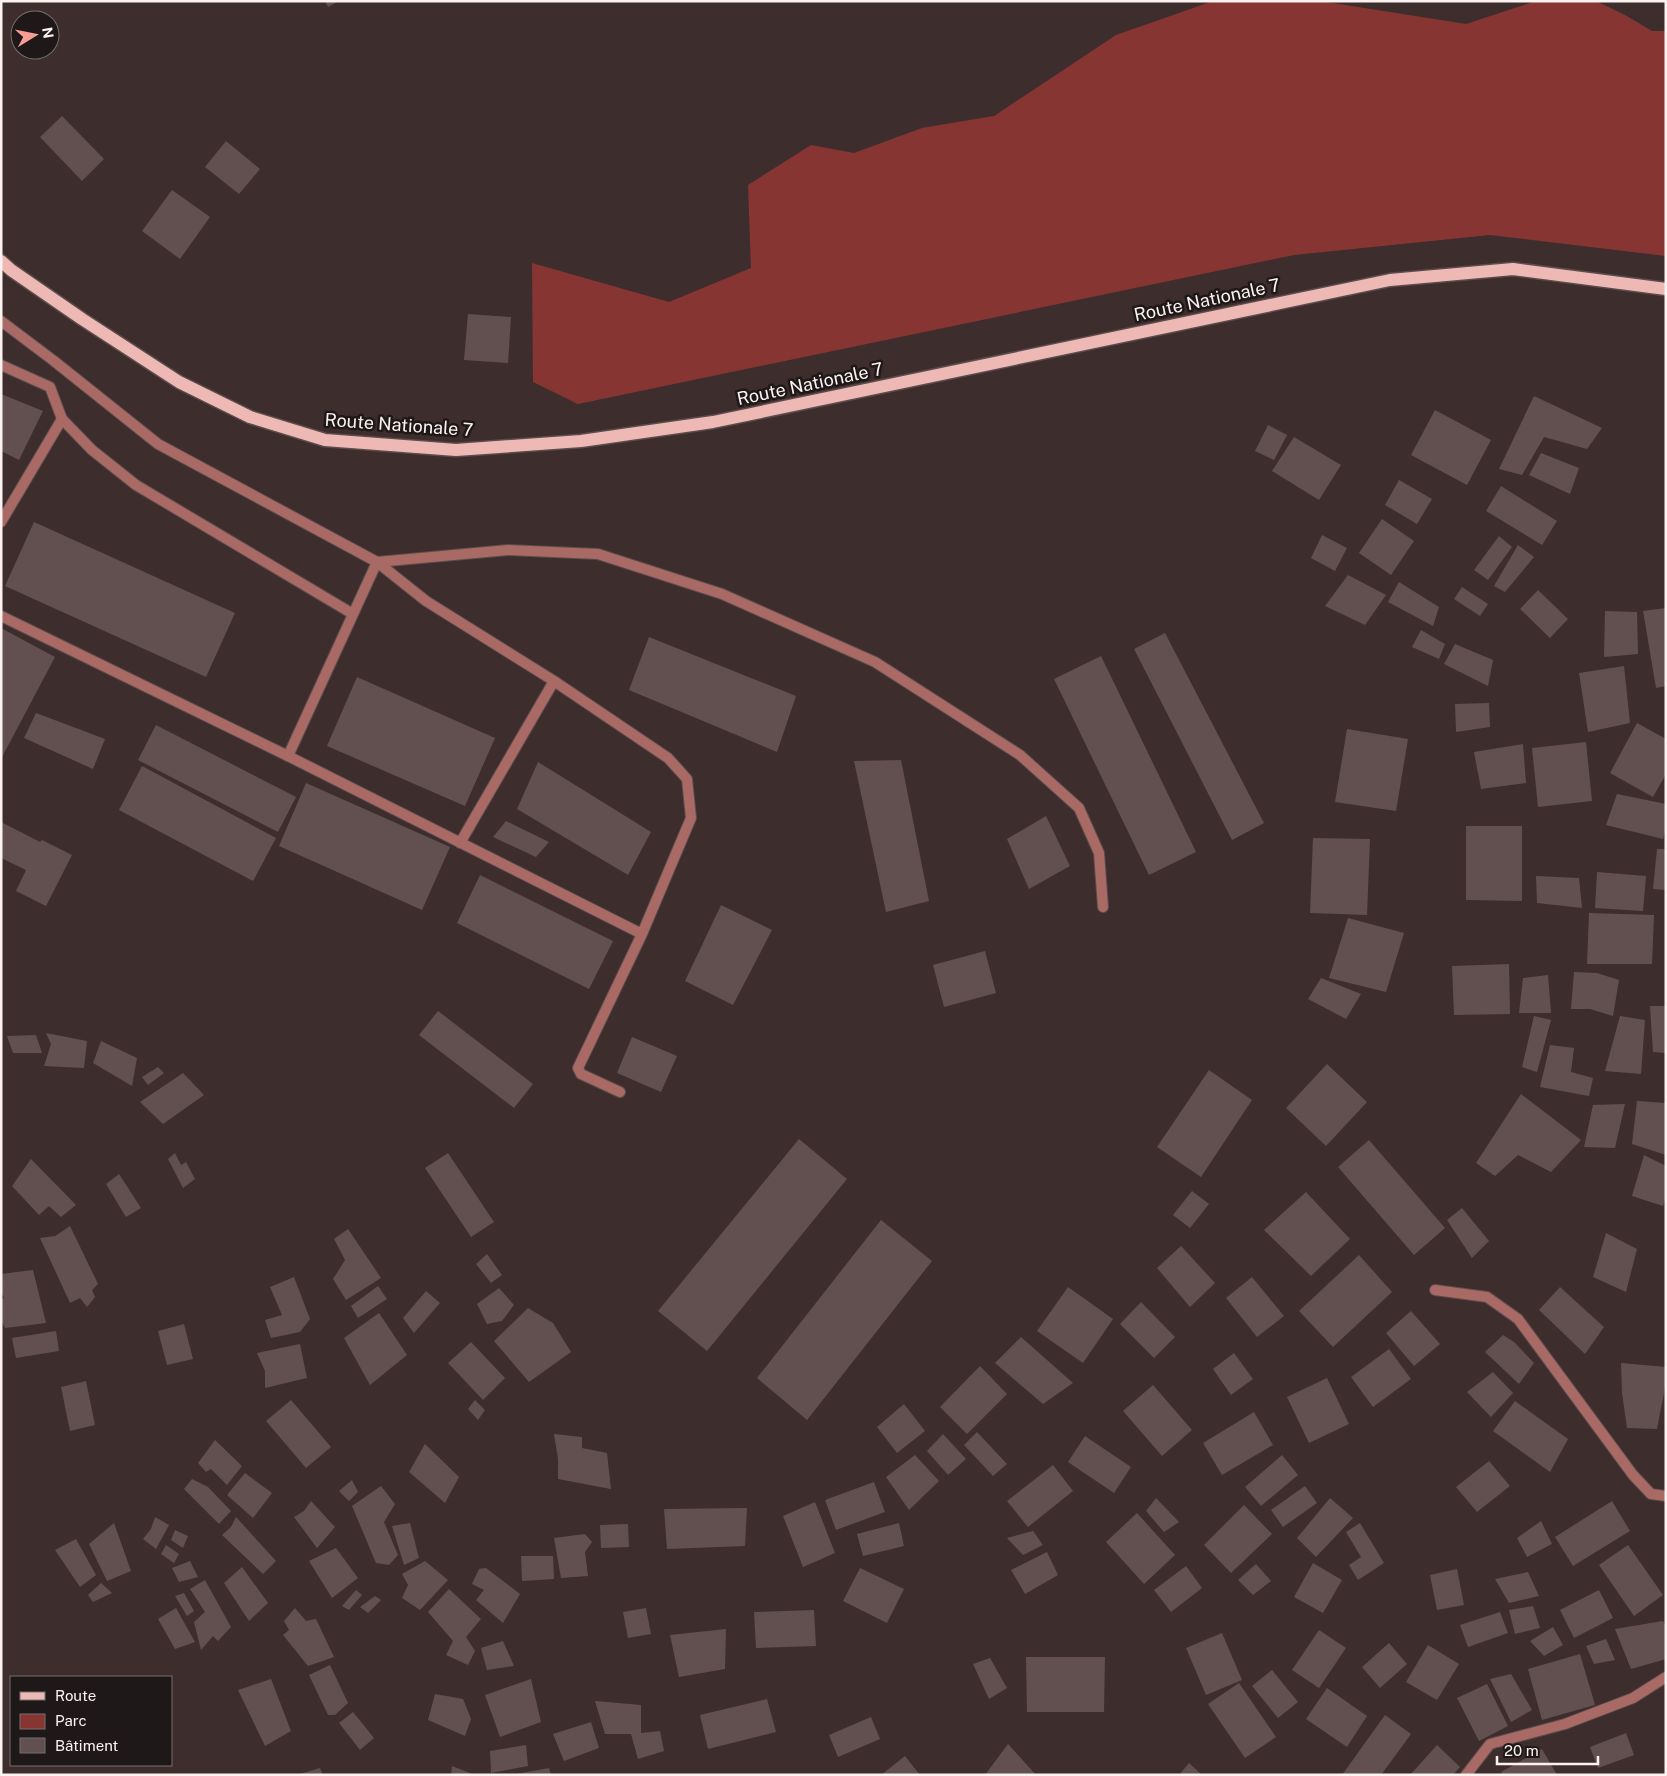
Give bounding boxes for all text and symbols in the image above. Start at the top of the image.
north arrow [10,10,60,60]
text: N [39,26,57,40]
street label: Route Nationale 7 [1132,274,1282,325]
street label: Route Nationale 7 [735,358,885,409]
street label: Route Nationale 7 [324,409,474,440]
legend [10,1676,172,1766]
text: Route [55,1687,96,1704]
text: Parc [55,1712,87,1729]
scale bar [1497,1734,1598,1766]
text: Bâtiment [55,1737,118,1754]
text: 20 m [1504,1742,1539,1759]

